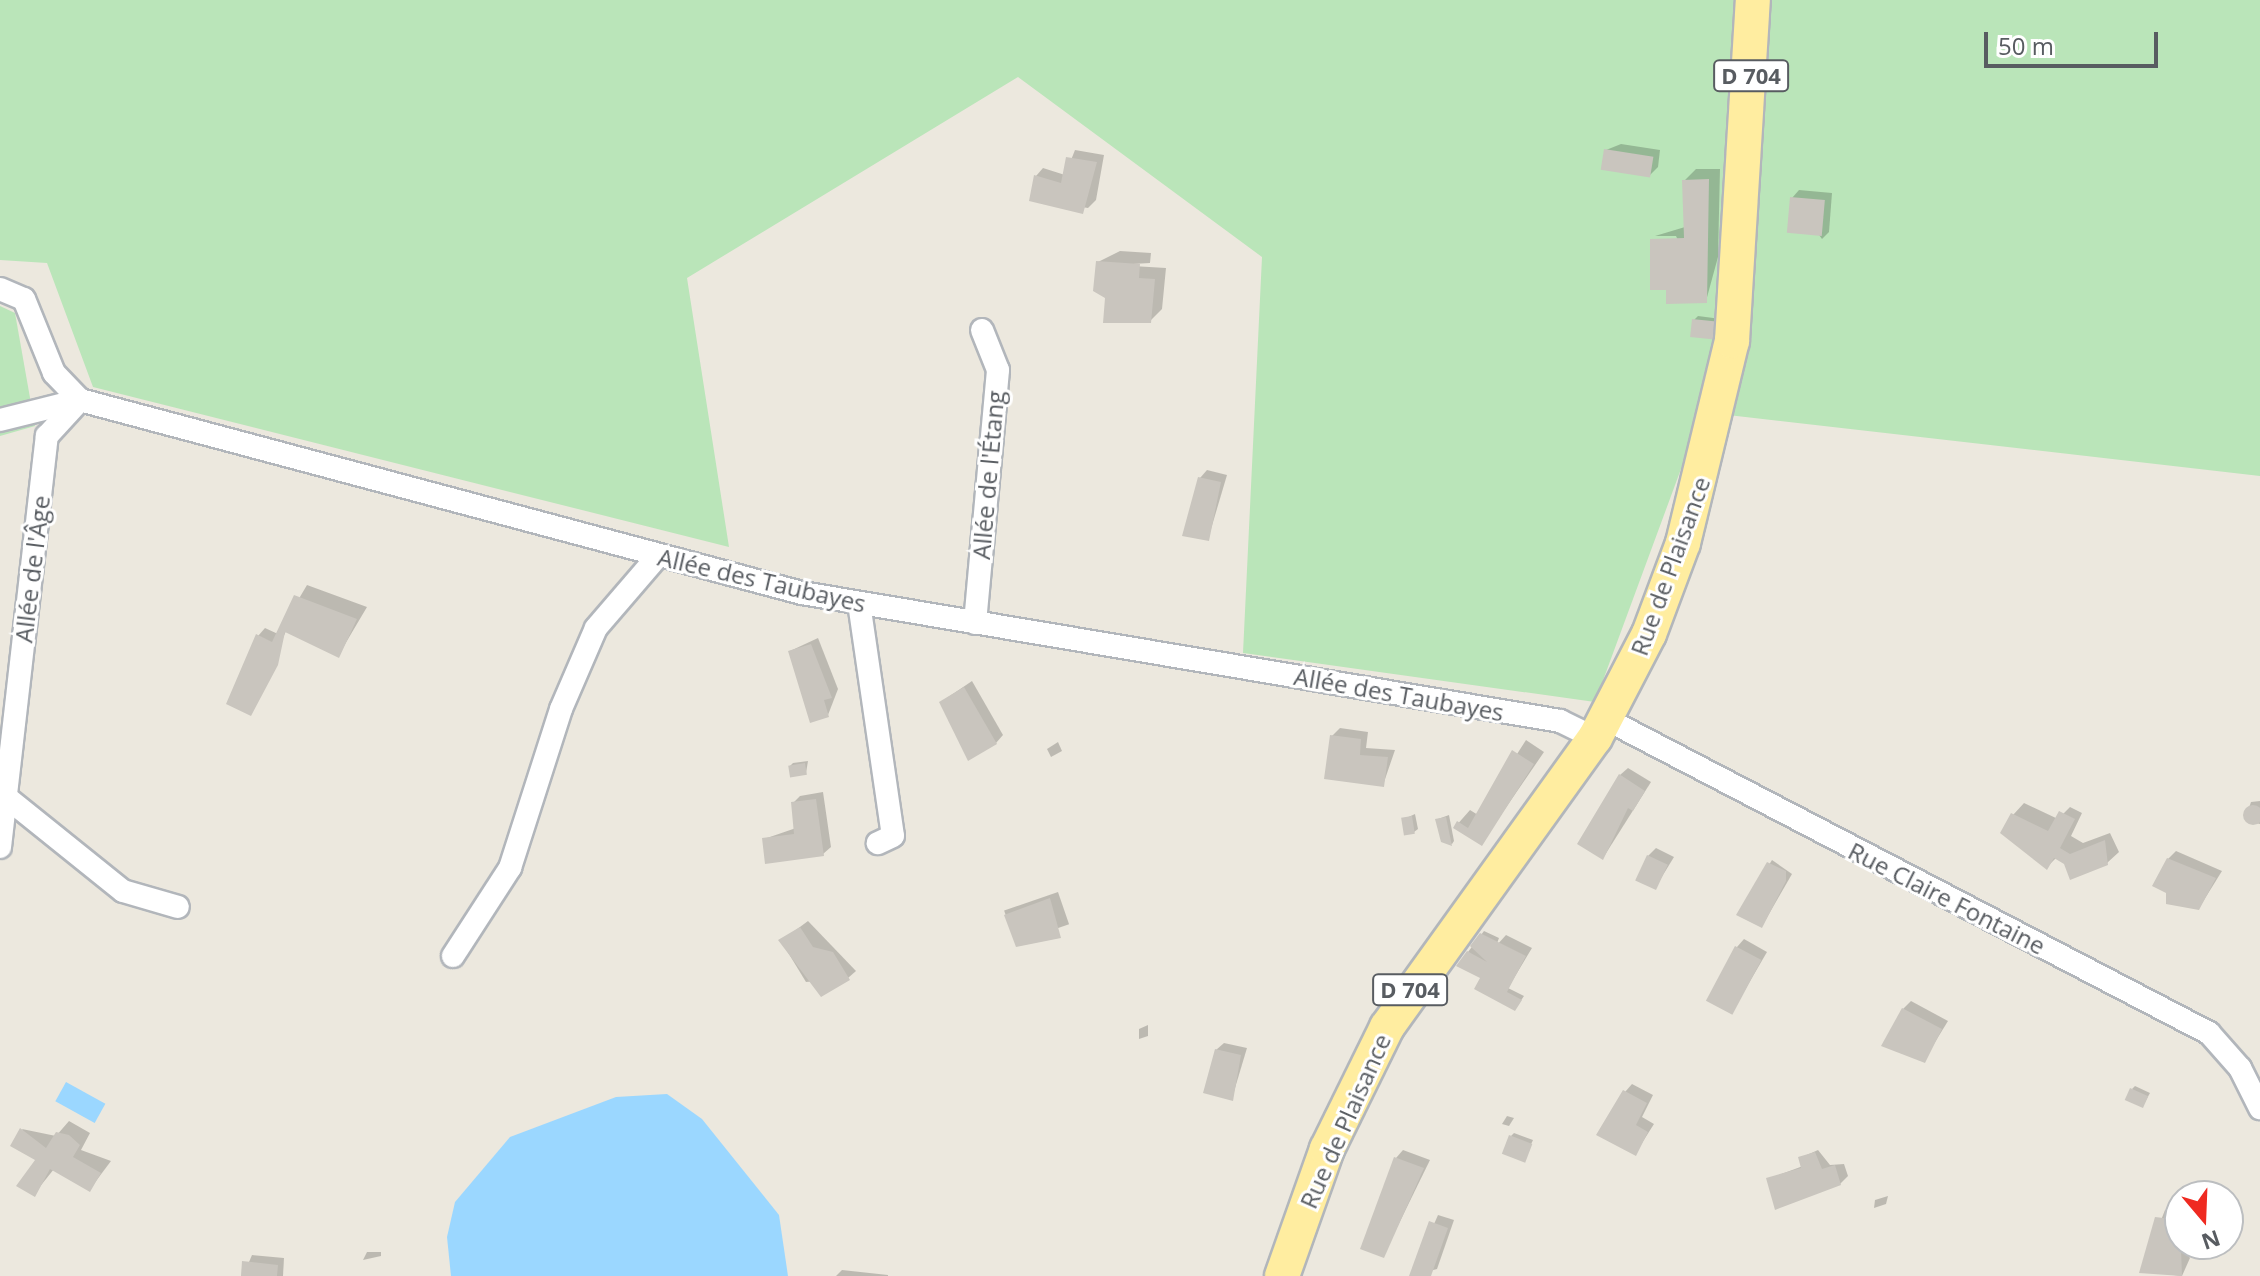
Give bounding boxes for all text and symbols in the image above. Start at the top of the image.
scale bar [1988,16,2162,66]
text: 50 m [1998,29,2054,62]
road number: D 704 [1713,58,1789,94]
street label: Allée de l'Étang [966,389,1010,561]
street label: Rue de Plaisance [1624,473,1716,659]
street label: Allée de l'Âge [9,494,55,644]
street label: Allée des Taubayes [655,542,869,618]
street label: Allée des Taubayes [1292,661,1506,727]
street label: Rue Claire Fontaine [1844,836,2050,960]
road number: D 704 [1372,972,1448,1008]
street label: Rue de Plaisance [1294,1029,1396,1213]
north arrow [2164,1180,2244,1260]
text: N [2198,1224,2225,1258]

